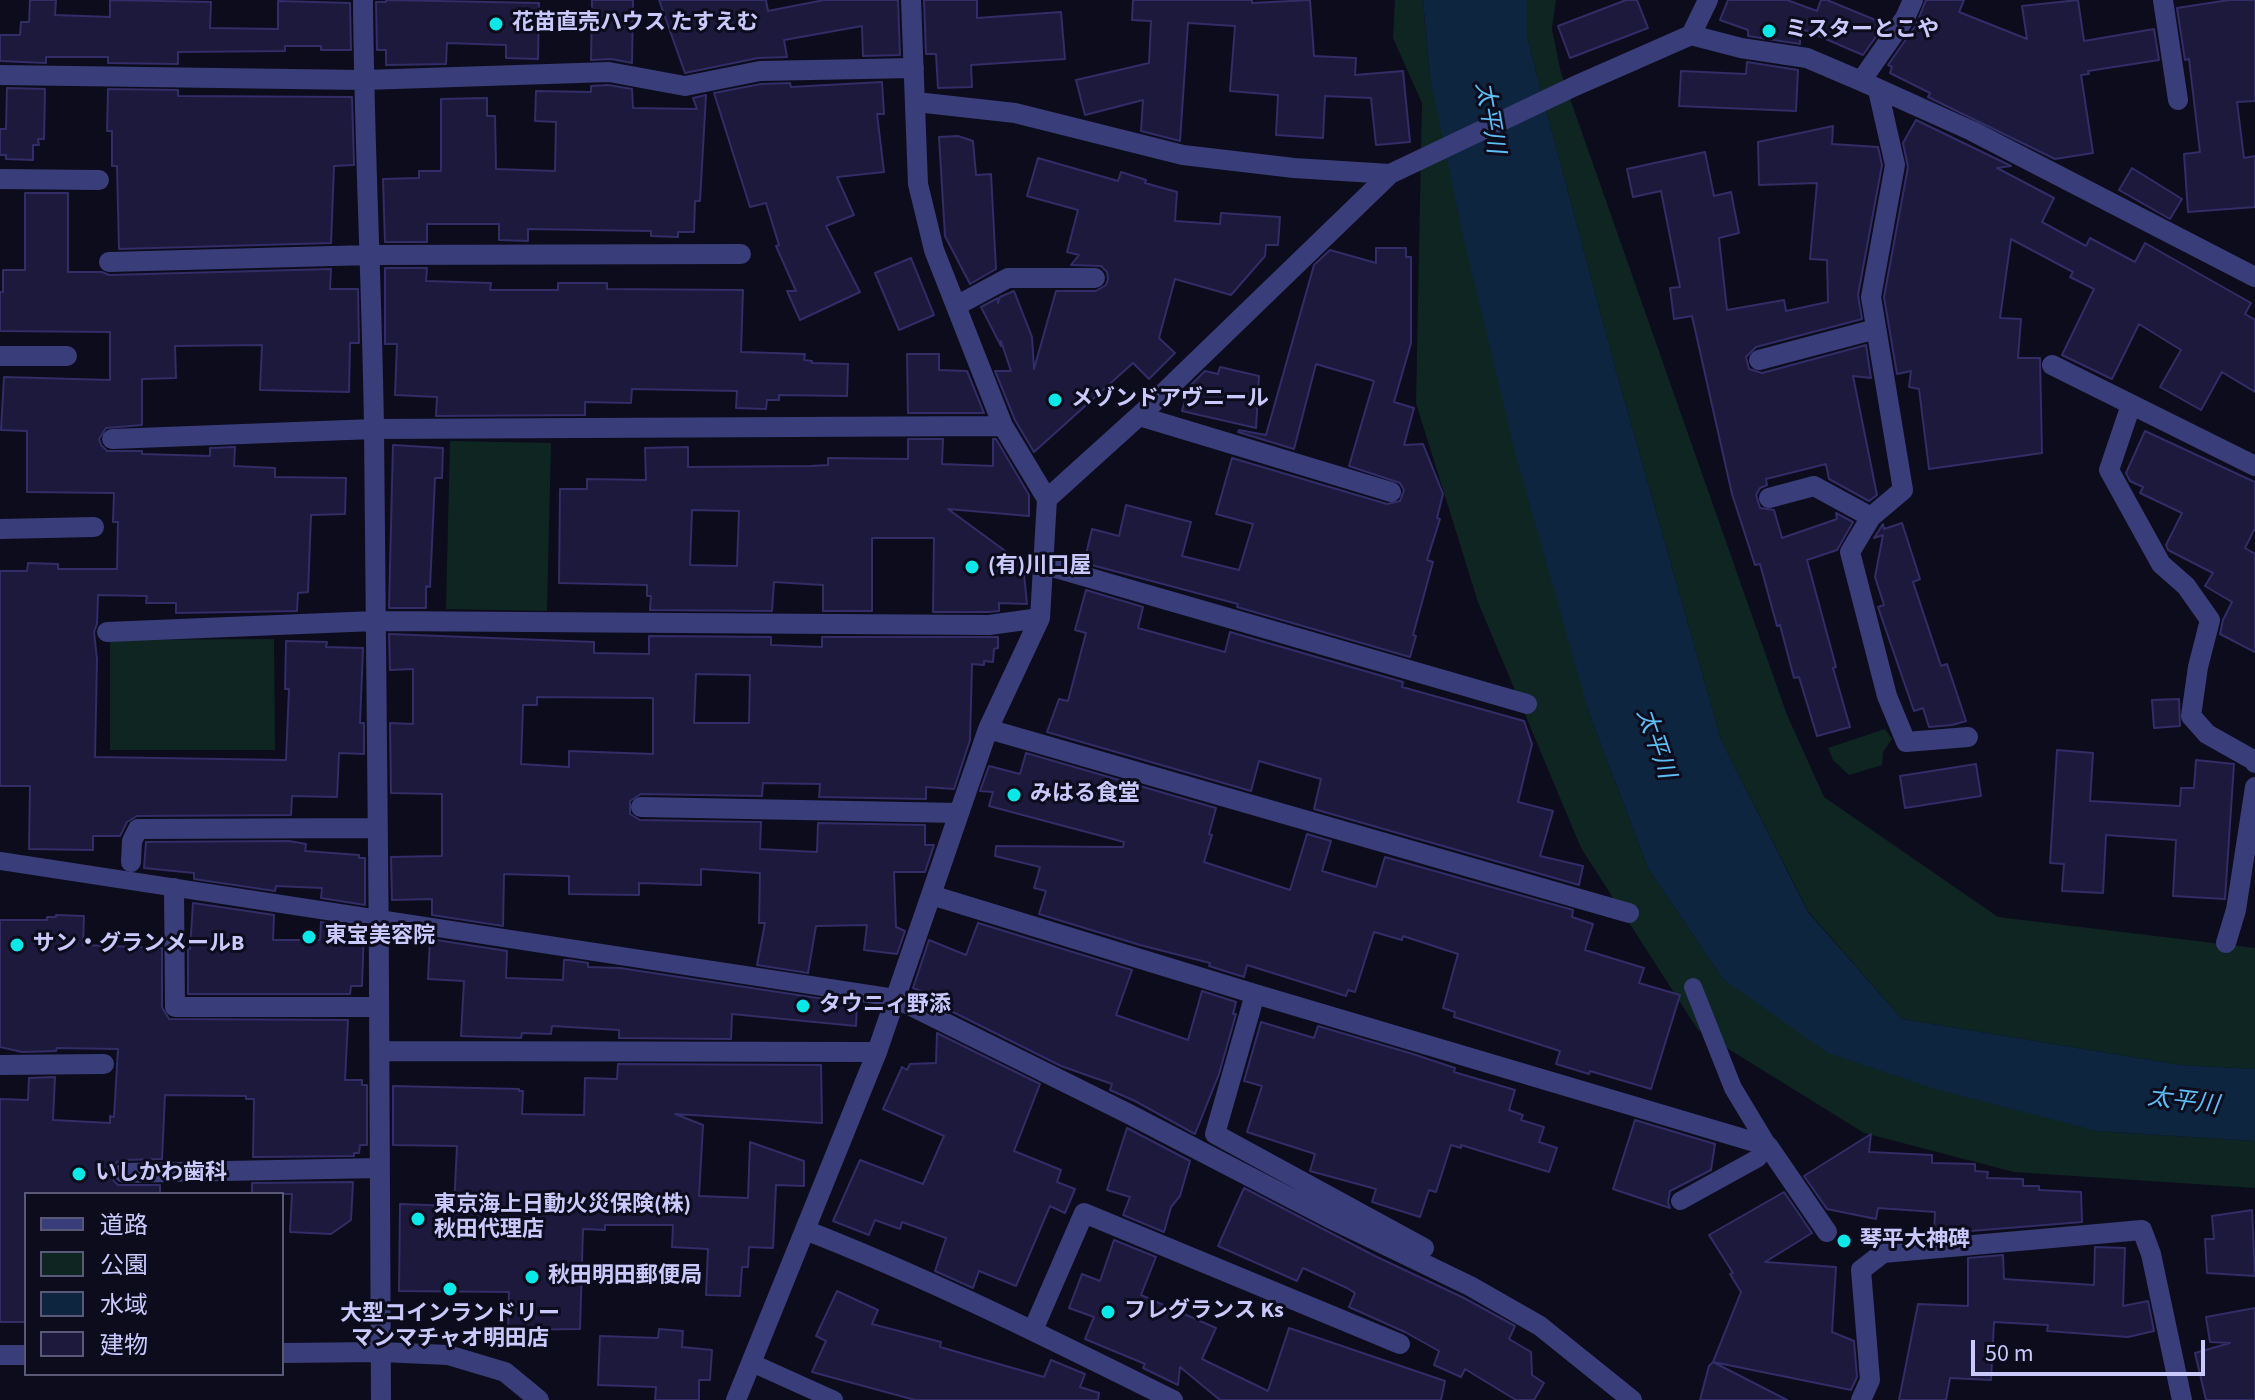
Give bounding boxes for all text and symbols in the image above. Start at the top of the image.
place label: 花苗直売ハウス たすえむ [512,11,758,37]
marker: 花苗直売ハウス たすえむ [487,15,505,33]
place label: ミスターとこや [1785,18,1939,44]
marker: ミスターとこや [1760,22,1778,40]
water label: 太平川 [1468,80,1508,156]
place label: メゾンドアヴニール [1071,387,1269,413]
marker: メゾンドアヴニール [1046,391,1064,409]
place label: (有)川口屋 [988,554,1091,580]
marker: (有)川口屋 [963,558,981,576]
water label: 太平川 [1629,705,1679,783]
place label: みはる食堂 [1030,782,1140,808]
marker: みはる食堂 [1005,786,1023,804]
place label: 東宝美容院 [325,924,435,950]
marker: 東宝美容院 [300,928,318,946]
place label: サン・グランメールB [33,932,244,958]
marker: サン・グランメールB [8,936,26,954]
place label: タウニィ野添 [819,993,951,1019]
marker: タウニィ野添 [794,997,812,1015]
water label: 太平川 [2146,1084,2220,1122]
place label: いしかわ歯科 [95,1161,227,1187]
marker: いしかわ歯科 [70,1165,88,1183]
legend [24,1192,284,1376]
place label: 東京海上日動火災保険(株) 秋田代理店 [434,1193,691,1244]
text: 道路 [100,1208,148,1243]
marker: 東京海上日動火災保険(株) 秋田代理店 [409,1210,427,1228]
place label: 琴平大神碑 [1860,1228,1970,1254]
marker: 琴平大神碑 [1835,1232,1853,1250]
text: 公園 [100,1248,148,1283]
place label: 秋田明田郵便局 [548,1264,702,1290]
marker: 秋田明田郵便局 [523,1268,541,1286]
marker: 大型コインランドリー マンマチャオ明田店 [441,1280,459,1298]
text: 水域 [100,1288,148,1323]
place label: フレグランス Ks [1124,1299,1284,1325]
place label: 大型コインランドリー マンマチャオ明田店 [340,1302,560,1354]
marker: フレグランス Ks [1099,1303,1117,1321]
scale bar [1975,1324,2209,1374]
text: 建物 [100,1328,148,1363]
text: 50 m [1985,1336,2034,1371]

